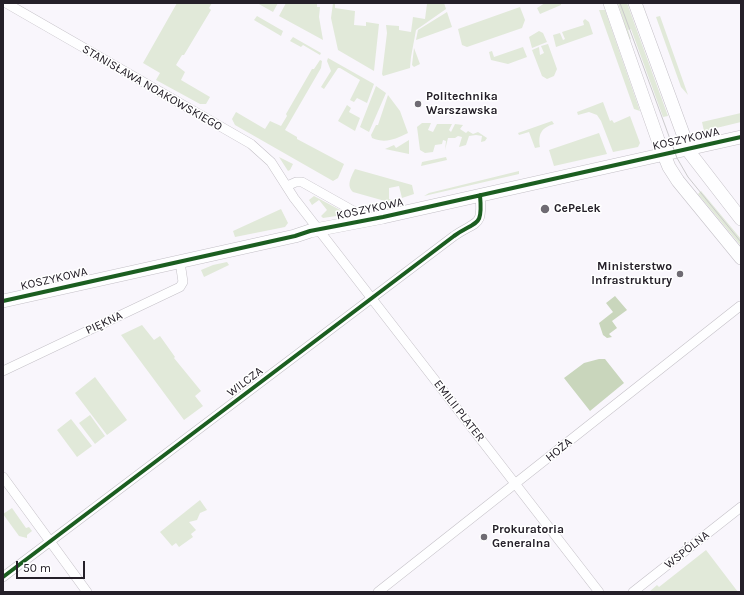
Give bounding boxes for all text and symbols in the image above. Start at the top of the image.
street label: STANISŁAWA NOAKOWSKIEGO [79,42,225,134]
place label: Politechnika Warszawska [426,90,498,118]
marker: Politechnika Warszawska [413,99,423,109]
street label: KOSZYKOWA [651,124,721,154]
street label: KOSZYKOWA [335,195,405,223]
place label: CePeLek [554,202,601,216]
marker: CePeLek [539,203,551,215]
place label: Ministerstwo Infrastruktury [591,260,672,288]
street label: KOSZYKOWA [19,264,89,294]
marker: Ministerstwo Infrastruktury [675,269,685,279]
street label: PIĘKNA [83,308,125,338]
street label: WILCZA [224,364,266,400]
street label: EMILII PLATER [430,377,488,445]
street label: HOŻA [543,435,575,465]
place label: Prokuratoria Generalna [492,523,564,551]
street label: WSPÓLNA [662,528,712,572]
marker: Prokuratoria Generalna [479,532,489,542]
scale bar [18,553,87,579]
text: 50 m [23,561,51,575]

